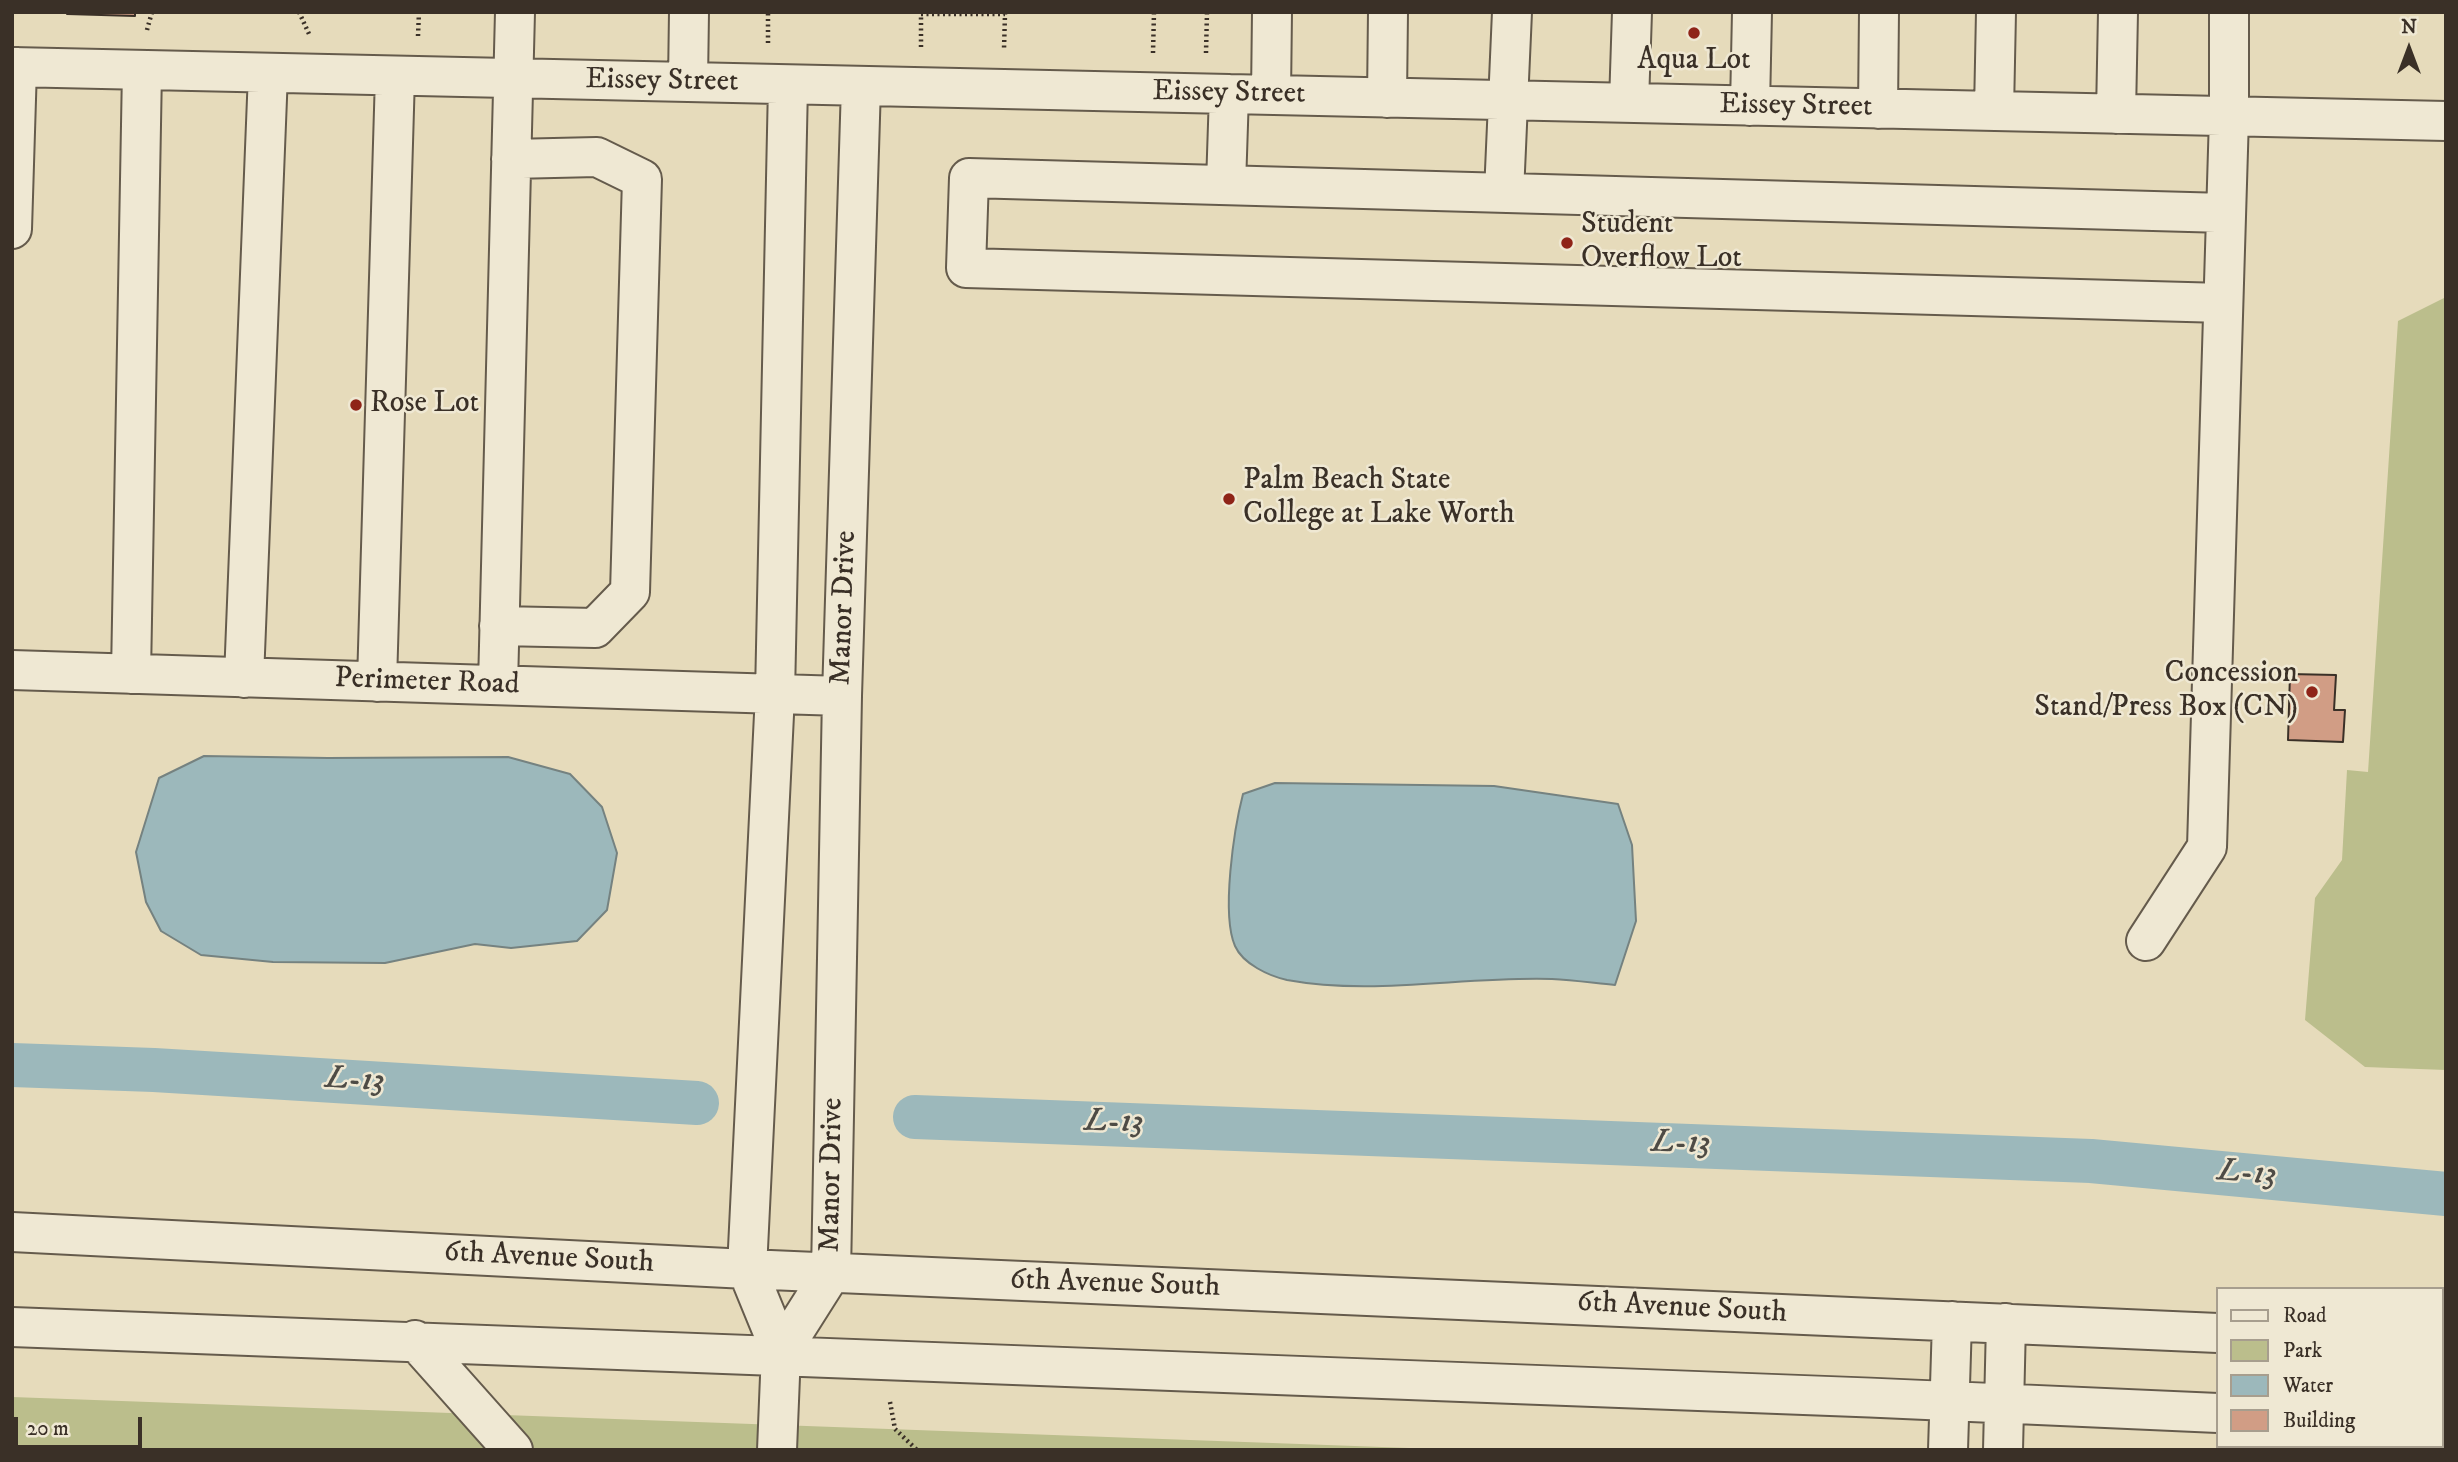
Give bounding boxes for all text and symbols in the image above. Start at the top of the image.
north arrow [2374,14,2444,84]
text: N [2401,16,2417,39]
marker: Aqua Lot [1686,25,1702,41]
place label: Aqua Lot [1637,44,1751,80]
street label: Eissey Street [585,63,739,101]
street label: Eissey Street [1152,75,1306,113]
street label: Eissey Street [1719,88,1873,126]
place label: Student Overflow Lot [1581,208,1742,278]
marker: Student Overflow Lot [1559,235,1575,251]
place label: Rose Lot [370,387,479,423]
marker: Rose Lot [348,397,364,413]
place label: Palm Beach State College at Lake Worth [1243,464,1515,534]
marker: Palm Beach State College at Lake Worth [1221,491,1237,507]
street label: Manor Drive [824,530,866,686]
place label: Concession Stand/Press Box (CN) [2034,657,2298,728]
street label: Perimeter Road [334,662,520,704]
marker: Concession Stand/Press Box (CN) [2304,684,2320,700]
water label: L-13 [324,1061,386,1103]
street label: Manor Drive [814,1097,852,1253]
water label: L-13 [1084,1104,1144,1144]
water label: L-13 [1651,1125,1711,1165]
water label: L-13 [2216,1153,2278,1197]
street label: 6th Avenue South [443,1236,655,1282]
street label: 6th Avenue South [1009,1263,1221,1307]
street label: 6th Avenue South [1576,1286,1788,1332]
legend [2216,1287,2444,1448]
text: Road [2283,1303,2327,1329]
text: Park [2283,1338,2322,1364]
text: Water [2283,1373,2333,1399]
scale bar [18,1402,145,1446]
text: Building [2283,1408,2355,1434]
text: 20 m [27,1416,69,1442]

